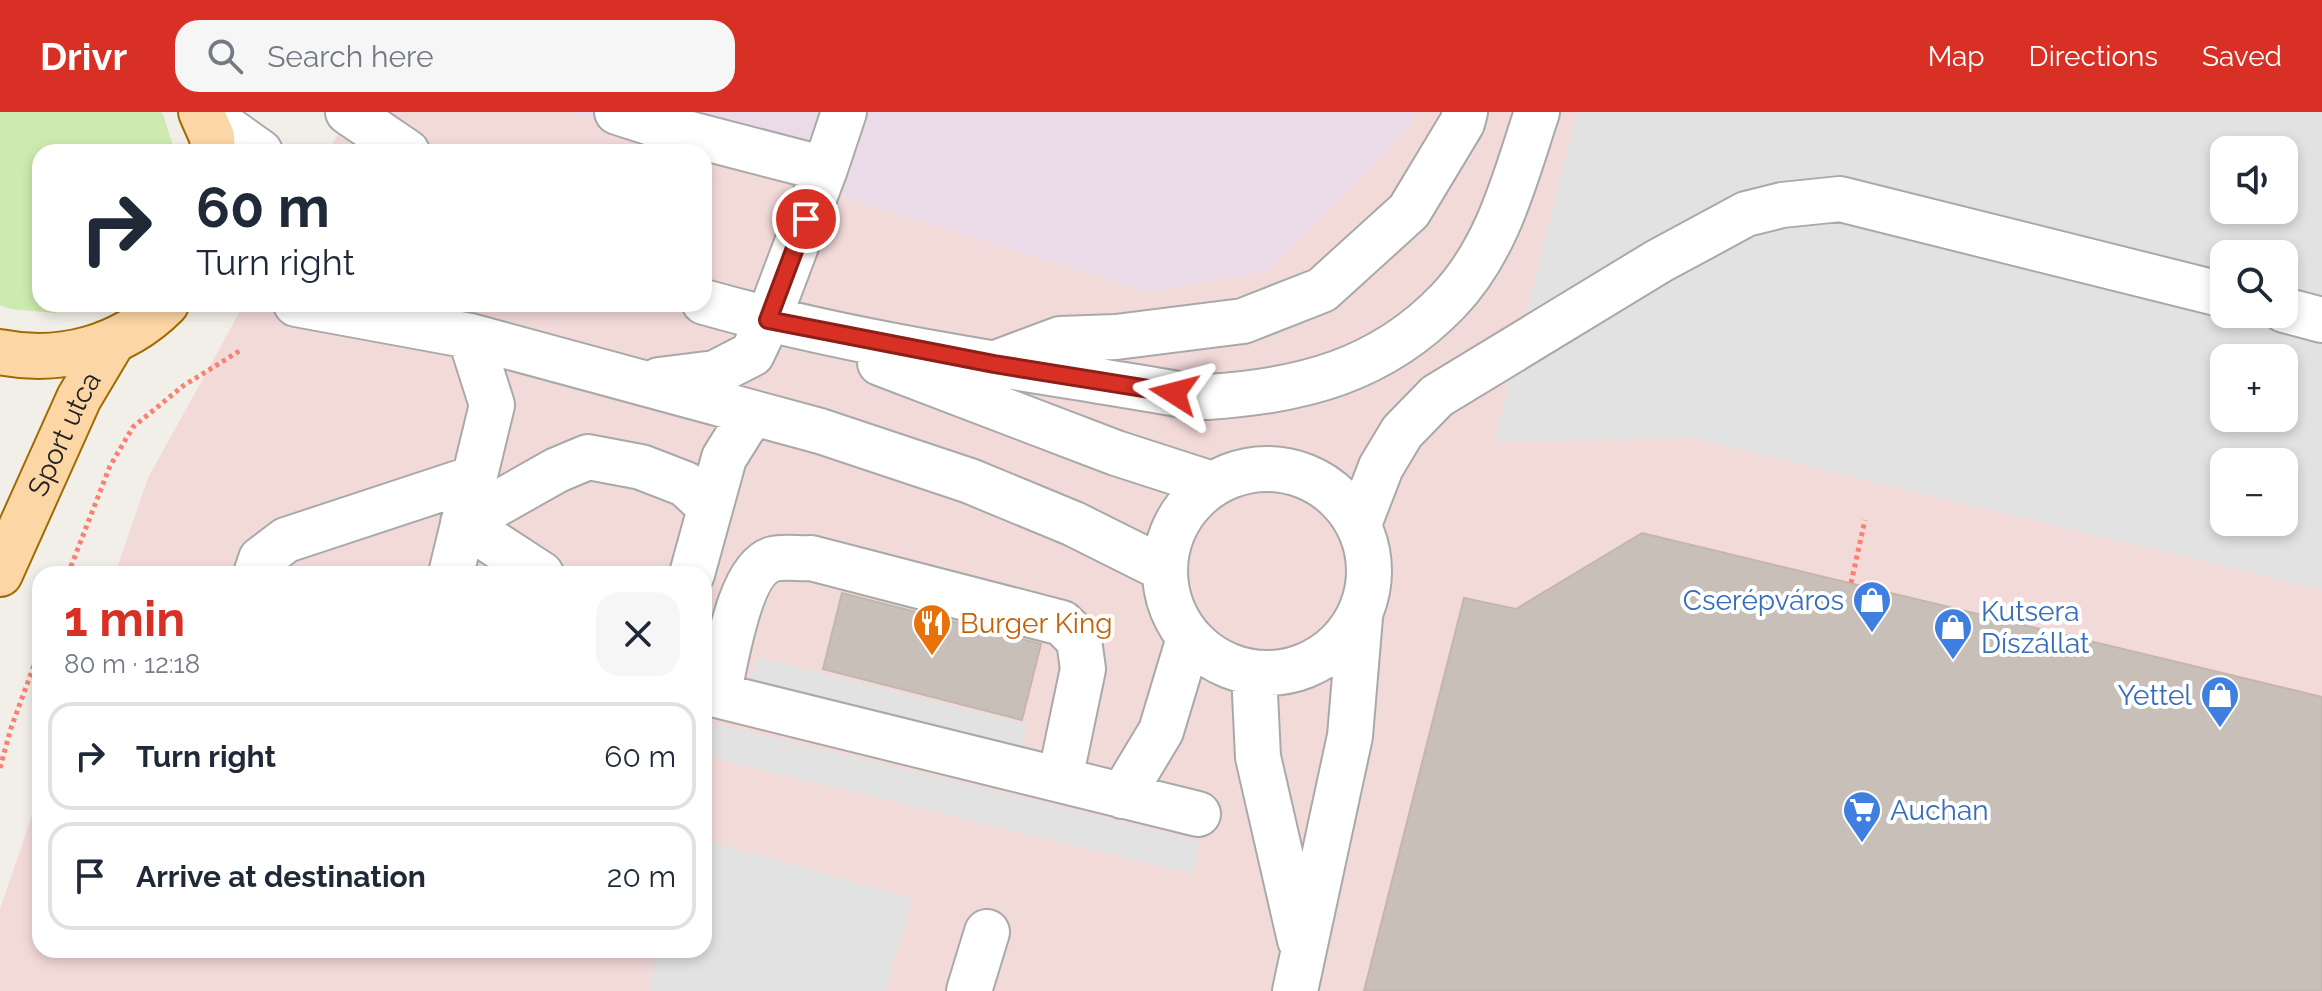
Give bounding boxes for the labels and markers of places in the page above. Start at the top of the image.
pin [772,185,840,253]
shop icon: Cserépváros [1851,579,1893,634]
place label: Cserépváros [1683,584,1844,617]
place label: Kutsera Díszállat [1981,595,2090,660]
restaurant icon: Burger King [911,602,953,657]
shop icon: Kutsera Díszállat [1932,606,1974,661]
place label: Burger King [960,607,1113,640]
shop icon: Yettel [2199,674,2241,729]
place label: Yettel [2117,679,2192,712]
supermarket icon: Auchan [1841,789,1883,844]
place label: Auchan [1890,794,1989,827]

